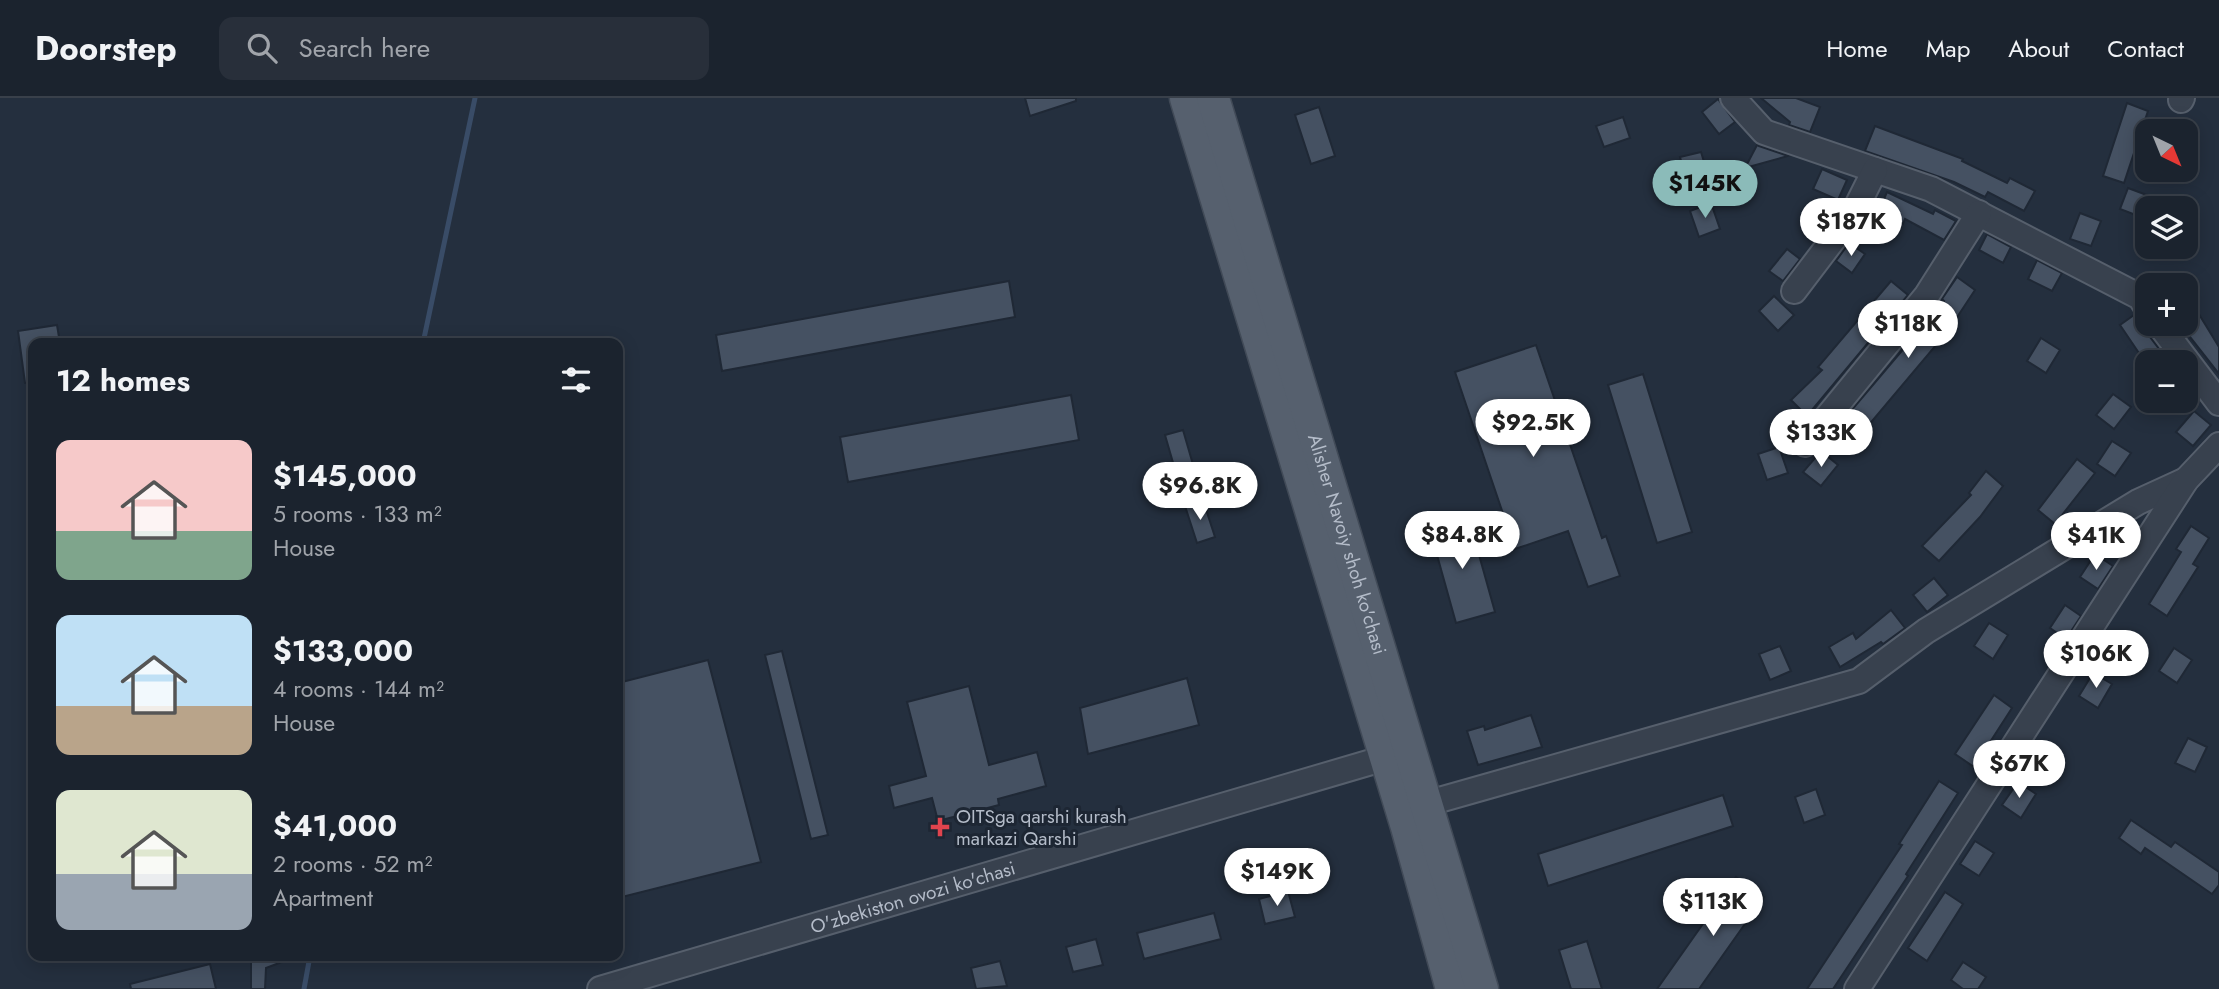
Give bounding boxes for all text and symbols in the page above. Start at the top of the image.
search box [219,17,709,80]
text: Doorstep [35,25,177,72]
icon: search [243,29,281,67]
text: Search here [299,29,430,67]
text: Home [1826,31,1888,66]
text: Map [1926,31,1970,66]
text: About [2008,31,2069,66]
text: Contact [2107,31,2184,66]
north arrow [2135,119,2198,182]
map controls [2135,119,2198,413]
pin: $145K [1656,160,1754,220]
text: $145K [1669,166,1741,200]
button: layers [2135,196,2198,259]
pin: $187K [1802,198,1900,258]
text: $187K [1816,204,1886,238]
button: + [2135,273,2198,336]
pin: $118K [1859,300,1957,360]
text: $118K [1874,306,1942,340]
button: − [2135,350,2198,413]
text: 12 homes [56,359,190,402]
icon: filters [557,361,595,399]
pin: $92.5K [1476,400,1590,459]
text: $92.5K [1491,405,1575,439]
pin: $133K [1772,410,1870,469]
text: $133K [1786,415,1856,449]
street label: Alisher Navoiy shoh ko'chasi [1302,430,1394,658]
text: $145,000 [273,454,417,497]
pin: $96.8K [1143,462,1257,522]
icon: home [112,468,196,552]
text: $96.8K [1159,468,1241,502]
text: 5 rooms · 133 m² [273,497,442,531]
pin: $84.8K [1405,512,1519,571]
pin: $41K [2055,512,2137,572]
text: $84.8K [1421,517,1503,551]
text: $41K [2067,518,2125,552]
text: House [273,531,335,565]
text: $133,000 [273,629,413,672]
pin: $106K [2047,630,2145,690]
text: $106K [2060,636,2132,670]
icon: home [112,643,196,727]
text: 4 rooms · 144 m² [273,672,444,706]
text: House [273,706,335,740]
pin: $67K [1978,740,2060,800]
text: $67K [1989,746,2049,780]
place label: OITSga qarshi kurash markazi Qarshi [956,803,1127,852]
text: $41,000 [273,804,397,847]
marker: OITSga qarshi kurash markazi Qarshi [930,817,950,837]
icon: home [112,818,196,902]
text: 2 rooms · 52 m² [273,847,432,881]
pin: $149K [1228,848,1326,908]
street label: O'zbekiston ovozi ko'chasi [807,854,1018,940]
text: $149K [1240,854,1314,888]
pin: $113K [1664,878,1762,938]
text: Apartment [273,881,373,915]
text: $113K [1679,884,1747,918]

